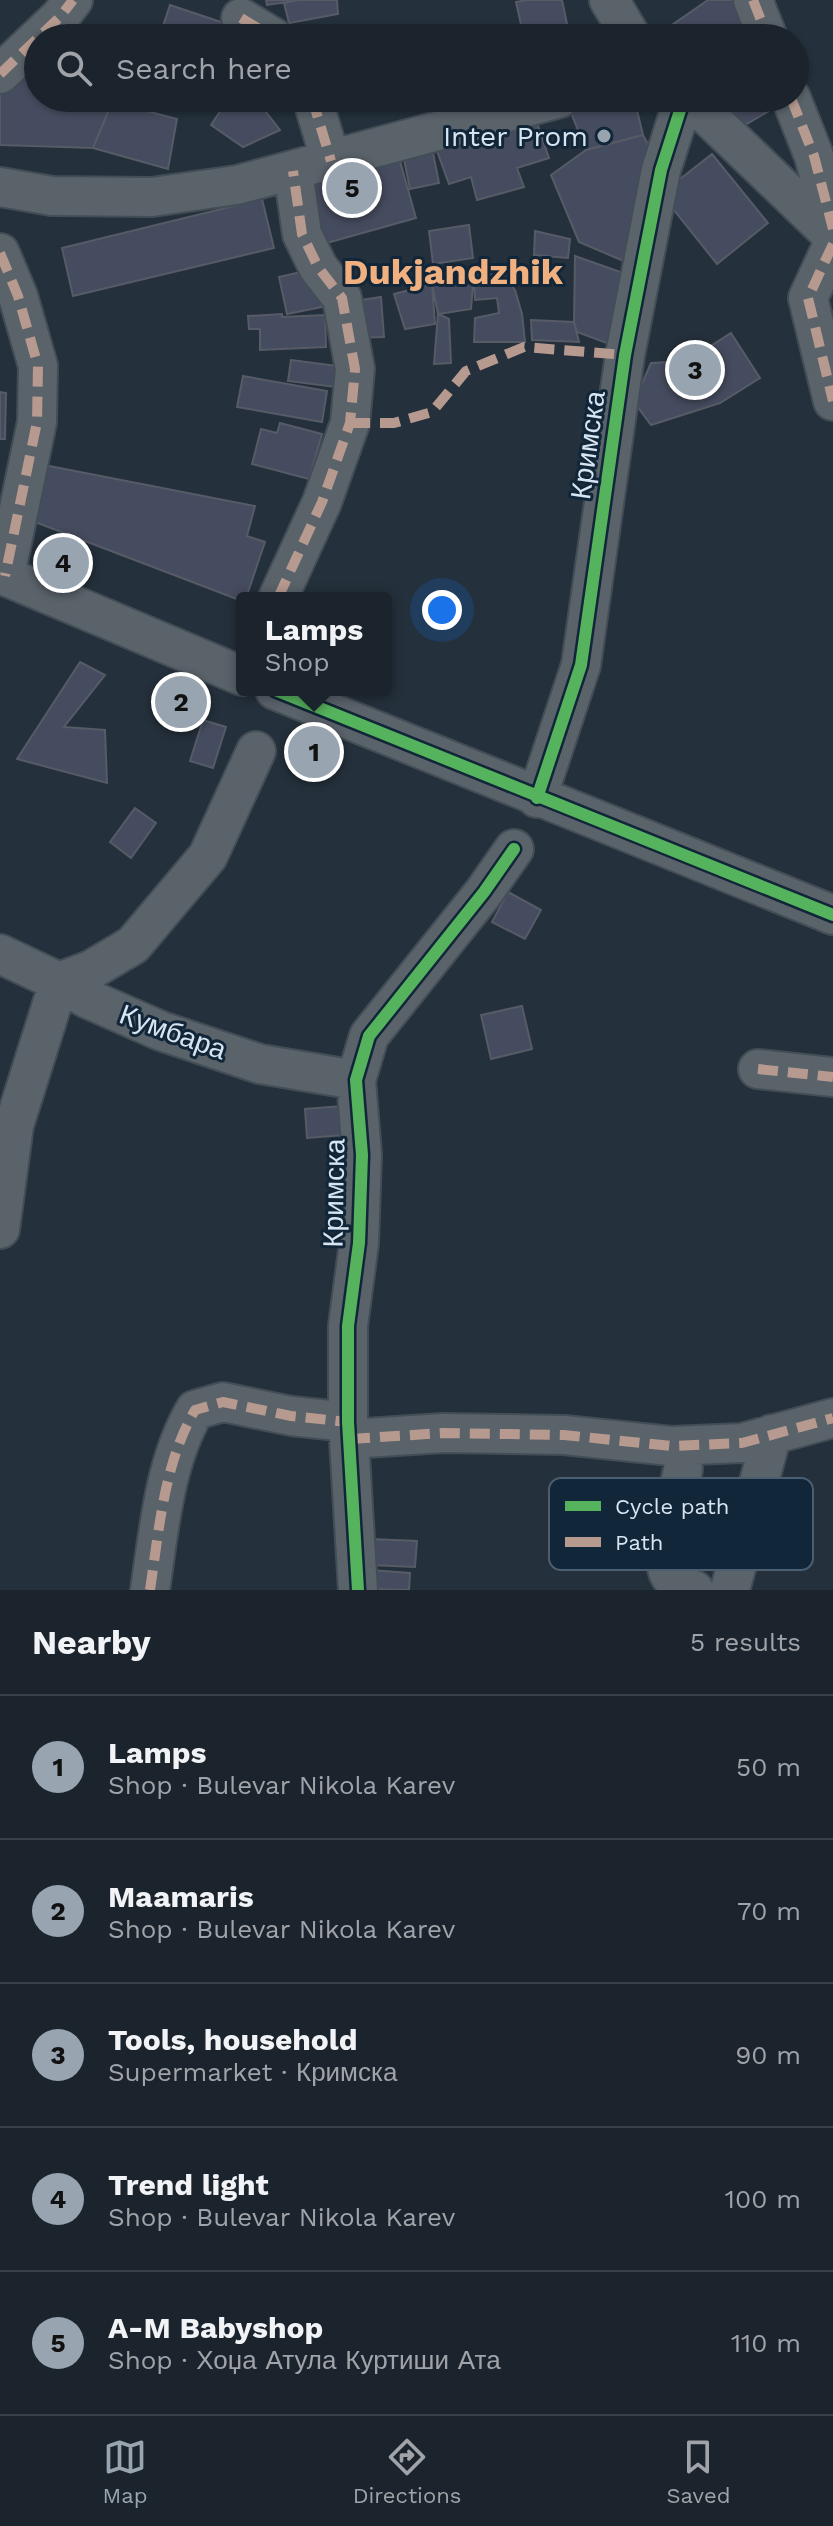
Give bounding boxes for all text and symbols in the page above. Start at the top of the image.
search box [24,24,809,112]
icon: search [52,46,96,90]
text: Search here [116,51,292,86]
place label: Inter Prom [443,120,588,153]
marker: Inter Prom [595,127,613,145]
pin: 5 [326,158,378,218]
district label: Dukjandzhik [343,251,564,293]
pin: 3 [669,340,721,400]
street label: Кримска [564,388,612,501]
pin: 4 [37,533,89,593]
your location [422,590,462,630]
popup [236,592,392,696]
text: Lamps [265,612,363,647]
text: Shop [265,647,329,677]
pin: 2 [155,672,207,732]
pin: 1 [288,722,340,782]
street label: Кумбара [115,998,231,1067]
street label: Кримска [317,1138,351,1248]
legend [549,1478,813,1570]
text: Cycle path [615,1494,729,1519]
text: Path [615,1530,663,1555]
text: Nearby [32,1622,151,1662]
text: 5 results [690,1627,801,1657]
text: Lamps [108,1735,206,1770]
text: 1 [52,1752,64,1782]
text: 50 m [736,1752,801,1782]
text: Shop · Bulevar Nikola Karev [108,1770,455,1800]
text: Maamaris [108,1879,254,1914]
text: 2 [50,1896,66,1926]
text: 70 m [737,1896,801,1926]
text: Shop · Bulevar Nikola Karev [108,1914,455,1944]
text: Tools, household [108,2022,357,2057]
text: 3 [50,2040,66,2070]
text: 90 m [735,2040,801,2070]
text: Supermarket · Кримска [108,2057,397,2087]
text: Trend light [108,2167,269,2202]
text: 4 [50,2184,66,2214]
text: 100 m [725,2184,801,2214]
text: Shop · Bulevar Nikola Karev [108,2202,455,2232]
text: A-M Babyshop [108,2310,323,2345]
text: 5 [50,2328,66,2358]
text: 110 m [731,2328,801,2358]
text: Shop · Хоџа Атула Куртиши Ата [108,2345,501,2375]
tab: Map [103,2435,147,2508]
tab: Directions [353,2435,461,2508]
tab: Saved [667,2435,730,2508]

